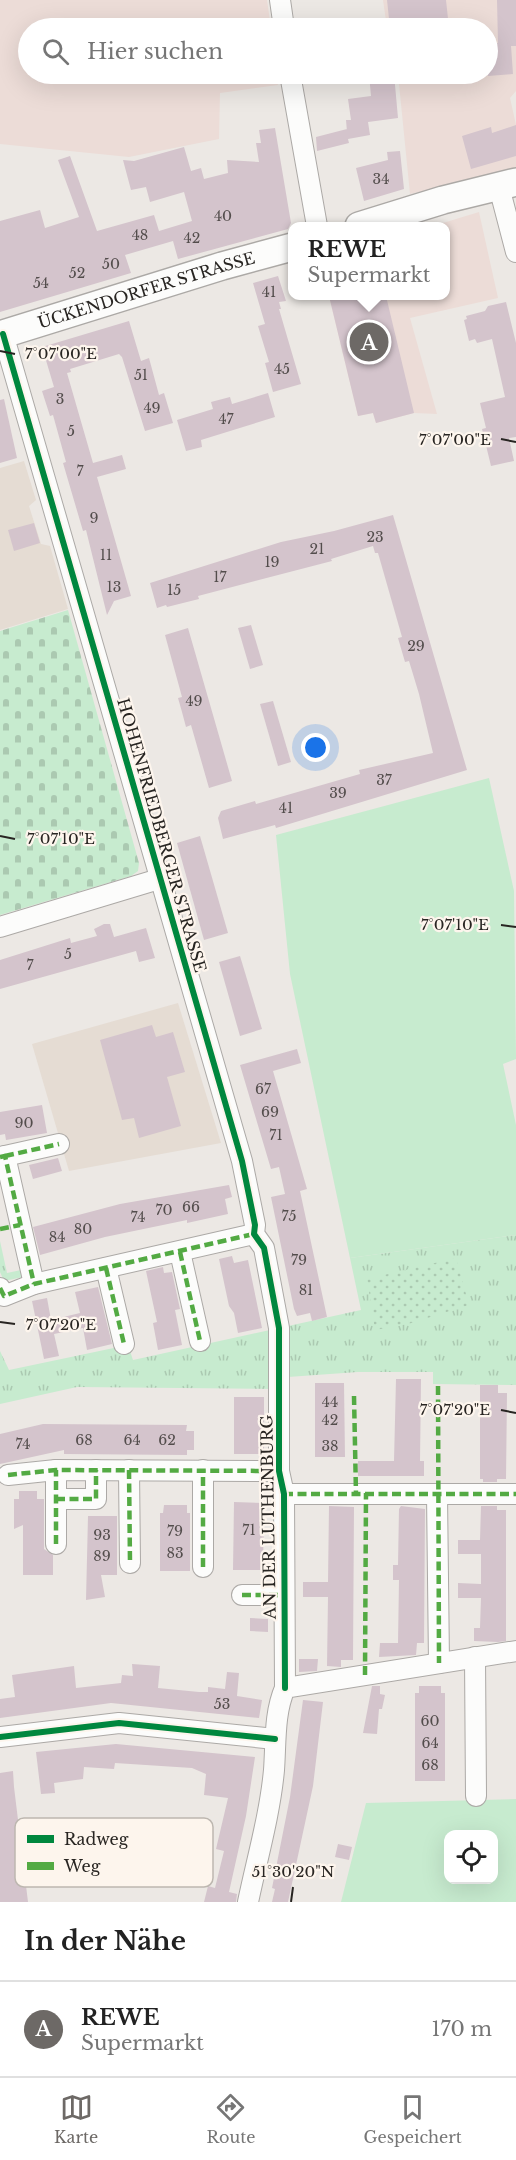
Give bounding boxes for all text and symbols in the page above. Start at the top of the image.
search box [18,18,498,84]
icon: search [39,35,72,68]
text: Hier suchen [87,38,223,65]
house number: 34 [373,170,389,188]
house number: 40 [214,207,232,225]
popup [288,222,450,300]
house number: 48 [132,226,148,244]
house number: 42 [184,229,200,247]
text: REWE [308,236,386,263]
street label: ÜCKENDORFER STRASSE [35,248,257,333]
house number: 50 [102,255,120,273]
text: Supermarkt [308,263,430,287]
house number: 52 [69,264,85,282]
house number: 54 [33,274,49,292]
house number: 41 [262,283,276,301]
pin: A [350,320,388,364]
text: 7°07'00"E [25,344,97,363]
house number: 45 [274,360,290,378]
house number: 51 [134,366,148,384]
house number: 3 [56,390,64,408]
house number: 49 [143,399,161,417]
house number: 47 [218,410,235,428]
house number: 5 [67,422,75,440]
text: 7°07'00"E [419,430,491,449]
house number: 7 [76,462,84,480]
house number: 9 [89,509,99,527]
house number: 23 [366,528,384,546]
house number: 21 [310,540,324,558]
house number: 11 [100,546,112,564]
house number: 19 [264,553,280,571]
house number: 17 [213,568,228,586]
house number: 13 [107,578,121,596]
house number: 15 [167,581,181,599]
house number: 29 [407,637,425,655]
house number: 49 [185,692,203,710]
street label: HOHENFRIEDBERGER STRASSE [113,695,211,975]
your location [301,733,330,762]
house number: 37 [376,771,393,789]
house number: 39 [329,784,347,802]
house number: 41 [279,799,293,817]
text: 7°07'10"E [27,829,95,848]
text: 7°07'10"E [421,915,489,934]
house number: 5 [64,945,72,963]
house number: 7 [26,956,34,974]
house number: 67 [255,1080,272,1098]
house number: 69 [261,1103,279,1121]
house number: 90 [15,1114,34,1132]
house number: 71 [269,1126,283,1144]
house number: 66 [182,1198,200,1216]
house number: 70 [155,1201,173,1219]
house number: 75 [282,1207,296,1225]
house number: 74 [131,1208,145,1226]
house number: 80 [74,1220,92,1238]
house number: 84 [49,1228,65,1246]
house number: 79 [291,1251,307,1269]
house number: 81 [299,1281,313,1299]
text: 7°07'20"E [26,1315,96,1334]
house number: 44 [322,1393,338,1411]
text: 7°07'20"E [420,1400,490,1419]
house number: 42 [322,1411,338,1429]
street label: AN DER LUTHENBURG [256,1414,280,1620]
house number: 68 [75,1431,93,1449]
house number: 64 [123,1431,141,1449]
house number: 62 [158,1431,176,1449]
house number: 74 [16,1435,30,1453]
house number: 38 [321,1437,339,1455]
house number: 71 [242,1521,256,1539]
house number: 79 [167,1522,183,1540]
house number: 93 [93,1526,111,1544]
house number: 83 [166,1544,184,1562]
house number: 89 [93,1547,111,1565]
house number: 53 [214,1695,230,1713]
house number: 60 [421,1712,440,1730]
house number: 64 [421,1734,439,1752]
house number: 68 [421,1756,439,1774]
legend [15,1818,213,1887]
text: Radweg [64,1829,129,1849]
map controls [444,1830,498,1884]
button: locate [444,1830,498,1884]
text: Weg [63,1856,101,1876]
text: 51°30'20"N [252,1862,334,1881]
text: In der Nähe [24,1925,186,1957]
text: REWE [81,2004,160,2031]
text: A [35,2017,52,2041]
text: 170 m [432,2017,492,2041]
text: Supermarkt [81,2031,204,2055]
tab: Karte [54,2091,98,2147]
tab: Route [207,2091,255,2147]
tab: Gespeichert [364,2091,462,2147]

